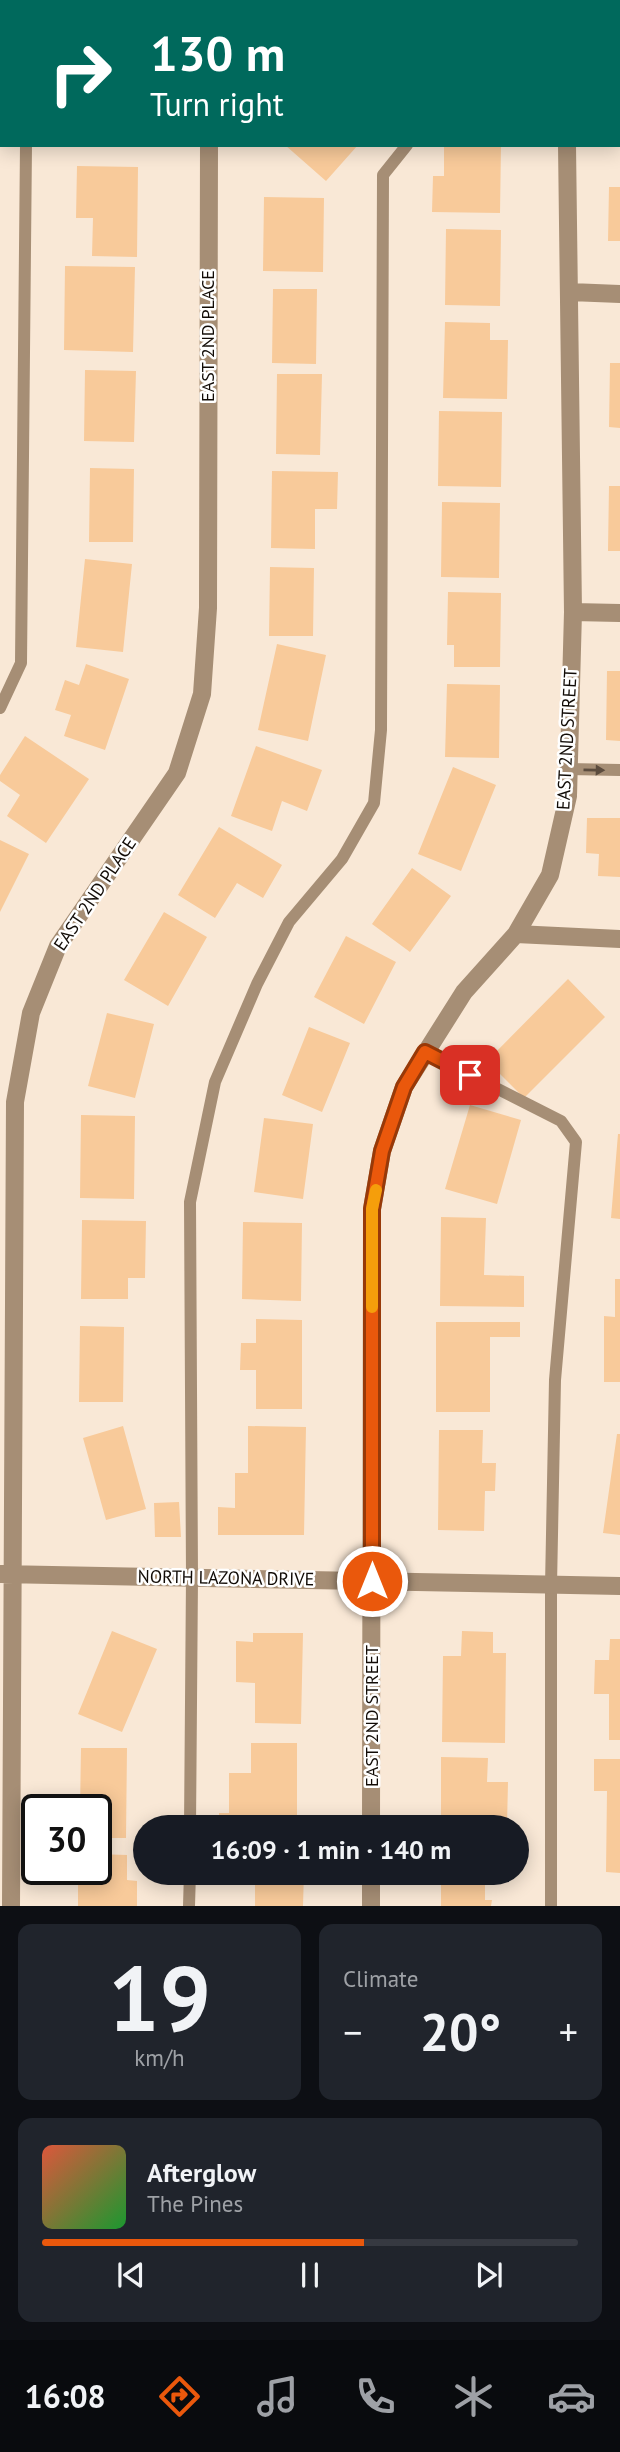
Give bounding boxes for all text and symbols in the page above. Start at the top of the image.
text: 130 m [150,21,285,85]
icon: right [35,28,126,119]
text: Turn right [150,83,284,125]
street label: EAST 2ND PLACE [196,270,219,402]
street label: EAST 2ND STREET [551,668,582,810]
one-way arrow [583,764,605,776]
street label: EAST 2ND PLACE [48,833,141,955]
pin [440,1045,500,1105]
icon: arrive [451,1056,489,1094]
position arrow [335,1544,409,1618]
street label: NORTH LAZONA DRIVE [138,1564,315,1591]
street label: EAST 2ND STREET [360,1645,383,1787]
speed limit sign: 30 [21,1794,112,1885]
text: 16:09 · 1 min · 140 m [211,1833,451,1866]
text: 19 [108,1938,211,2056]
text: Climate [343,1964,418,1993]
text: 20° [420,1998,501,2065]
text: − [343,2007,362,2056]
text: + [559,2007,578,2056]
text: km/h [134,2043,185,2072]
text: Afterglow [147,2156,256,2189]
text: The Pines [147,2189,243,2218]
icon: previous [112,2256,150,2294]
icon: pause [291,2256,329,2294]
icon: next [470,2256,508,2294]
icon: directions [155,2372,204,2421]
icon: music [253,2372,302,2421]
icon: phone [351,2372,400,2421]
icon: climate [449,2372,498,2421]
icon: car [547,2372,596,2421]
text: 16:08 [24,2375,106,2417]

